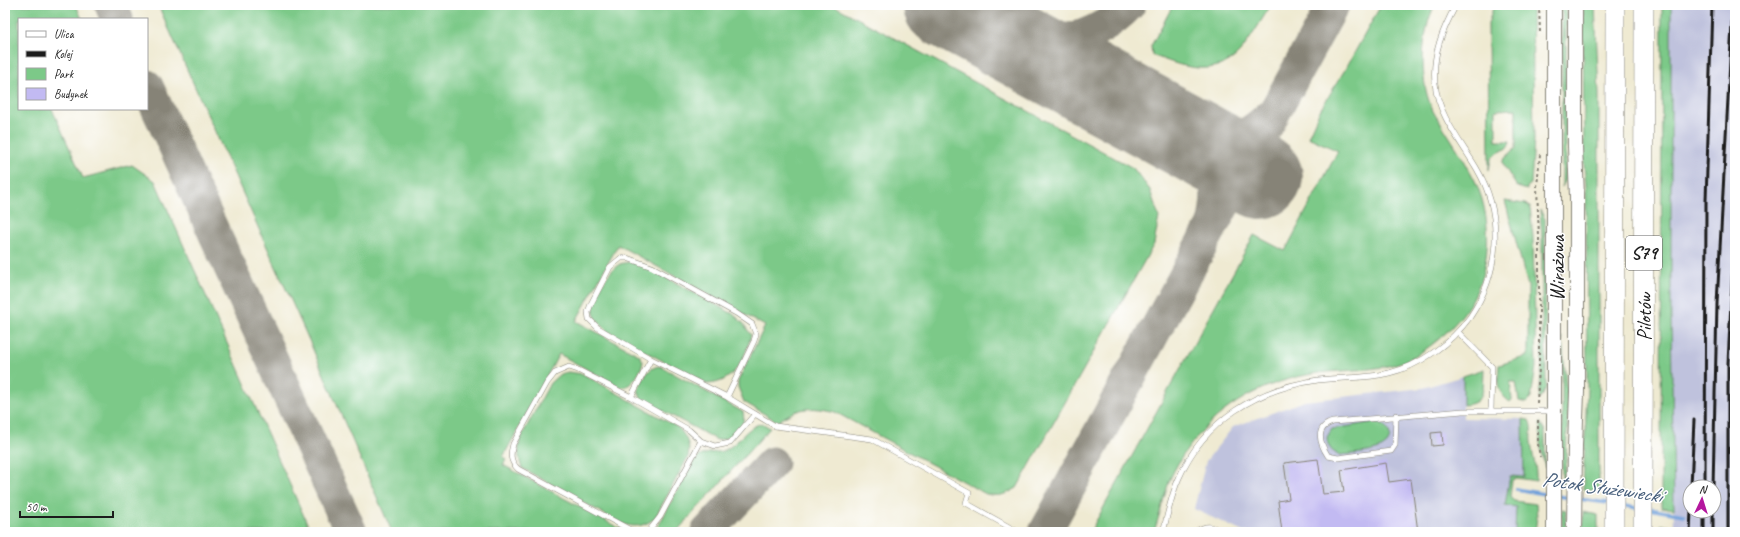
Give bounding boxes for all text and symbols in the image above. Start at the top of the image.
legend [18,18,148,110]
text: Ulica [54,26,75,42]
text: Kolej [54,46,74,62]
text: Park [54,66,75,82]
text: Budynek [54,86,89,102]
street label: Wirażowa [1545,233,1570,301]
road number: S79 [1626,236,1662,270]
street label: Pilotów [1632,292,1657,341]
water label: Potok Służewiecki [1541,466,1668,509]
north arrow [1682,479,1722,519]
text: N [1699,482,1709,496]
scale bar [20,493,113,519]
text: 50 m [26,499,48,515]

